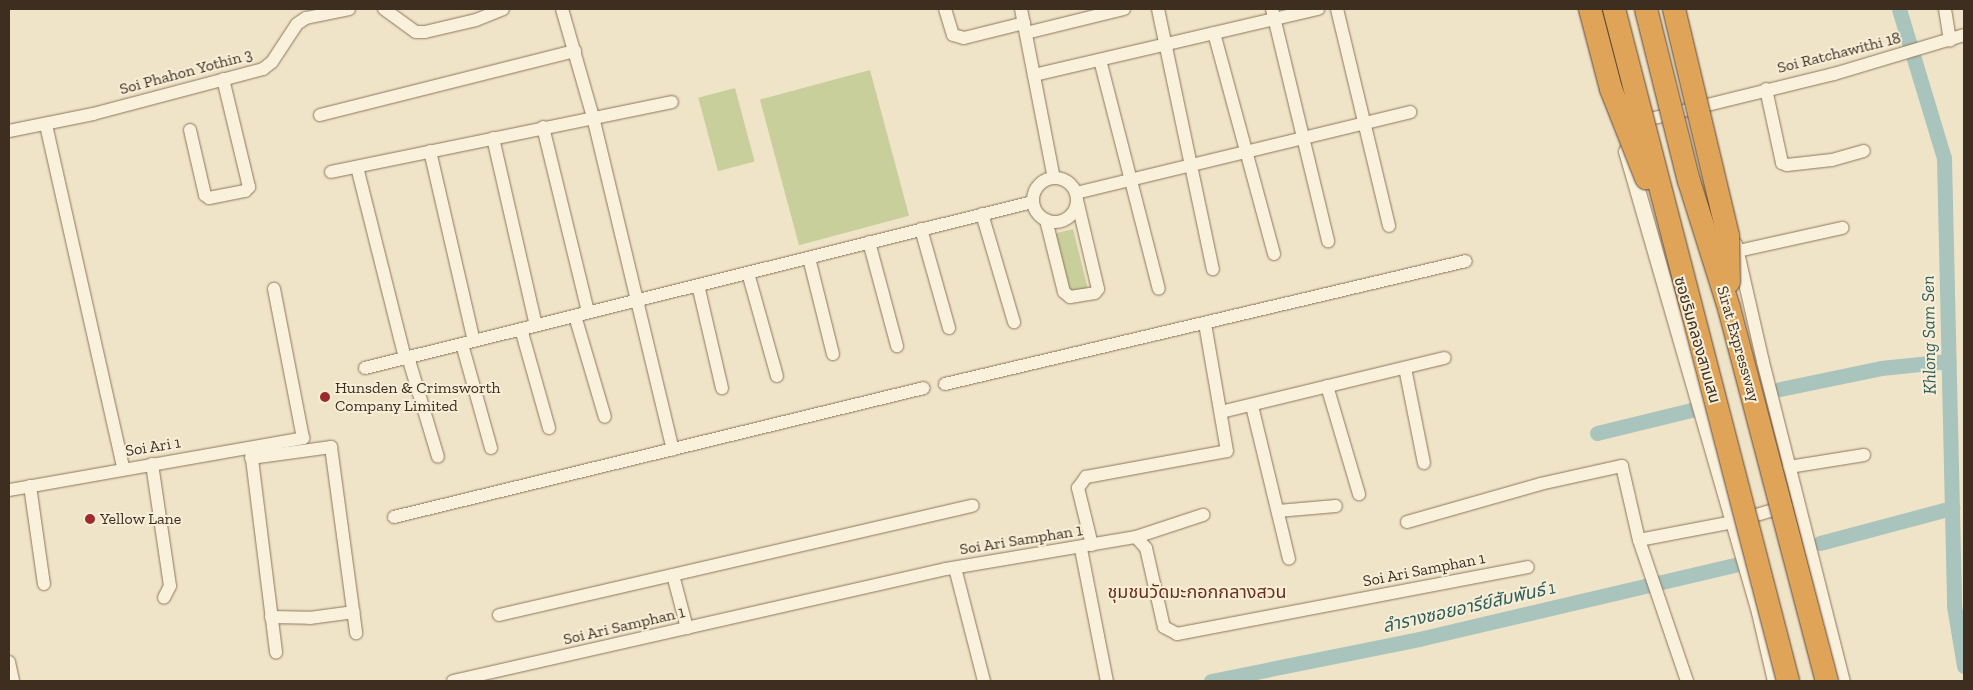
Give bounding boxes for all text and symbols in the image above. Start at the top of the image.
street label: Soi Ratchawithi 18 [1775,28,1903,78]
street label: Soi Phahon Yothin 3 [117,45,255,99]
street label: ซอยริมคลองสามเสน [1670,274,1724,406]
water label: Khlong Sam Sen [1917,275,1941,395]
street label: Sirat Expressway [1712,284,1764,404]
place label: Hunsden & Crimsworth Company Limited [335,378,501,416]
marker: Hunsden & Crimsworth Company Limited [319,391,331,403]
street label: Soi Ari 1 [124,433,182,461]
place label: Yellow Lane [100,509,182,529]
marker: Yellow Lane [84,513,96,525]
street label: Soi Ari Samphan 1 [958,521,1084,559]
street label: Soi Ari Samphan 1 [1361,549,1487,591]
water label: ลำรางซอยอารีย์สัมพันธ์ 1 [1380,577,1558,637]
district label: ชุมชนวัดมะกอกกลางสวน [1107,581,1287,603]
street label: Soi Ari Samphan 1 [561,603,687,649]

